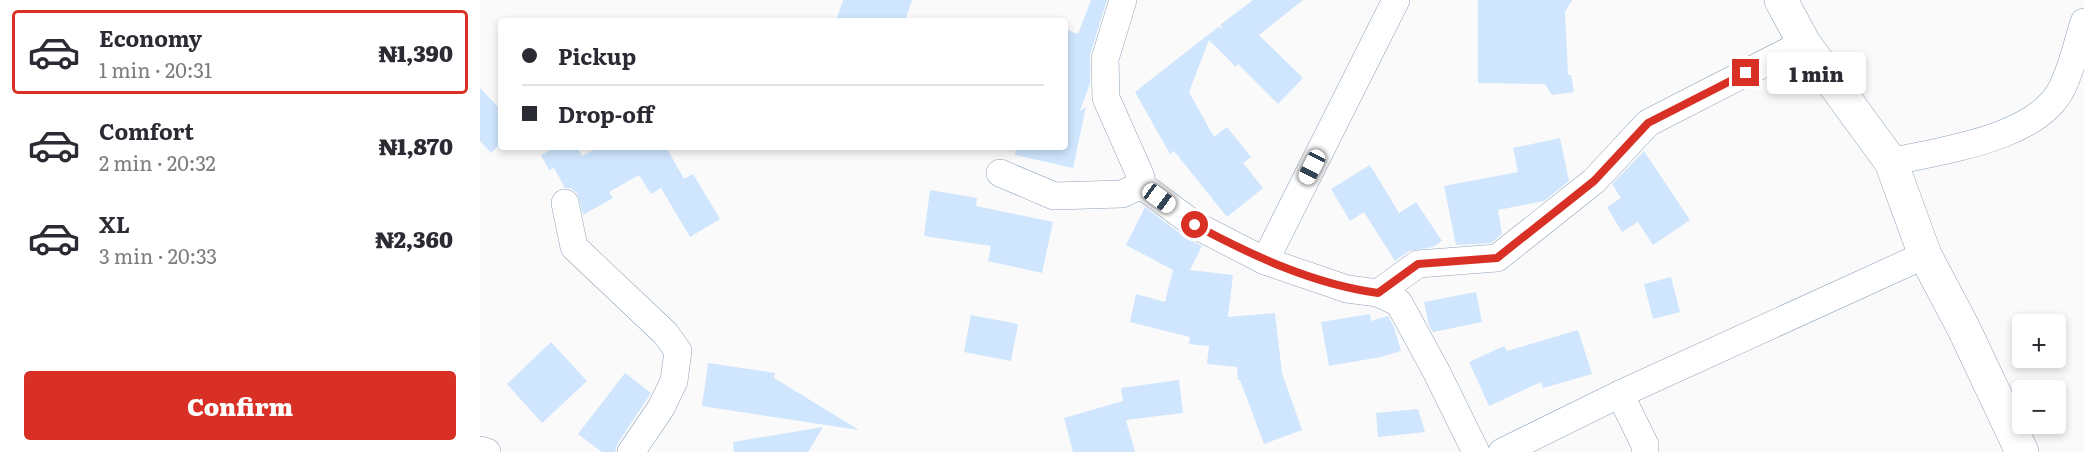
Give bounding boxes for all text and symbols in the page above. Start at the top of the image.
text: Economy [99,21,202,54]
icon: car [27,25,81,79]
text: ₦1,390 [378,36,453,69]
text: Pickup [558,39,636,72]
callout: 1 min [1767,52,1866,94]
text: 1 min · 20:31 [99,54,212,84]
text: 1 min [1789,58,1844,88]
route end [1732,59,1759,86]
text: Drop-off [558,97,654,130]
text: Comfort [99,114,194,147]
icon: car [27,118,81,172]
text: ₦1,870 [379,129,453,162]
text: 2 min · 20:32 [99,147,216,177]
car [1296,147,1328,187]
car [1139,180,1179,216]
text: XL [99,207,130,240]
icon: car [27,211,81,265]
route start [1181,211,1208,238]
text: ₦2,360 [375,222,453,255]
text: 3 min · 20:33 [99,240,217,270]
map controls [2012,314,2066,434]
button: + [2012,314,2066,368]
button: Confirm [24,371,456,440]
button: − [2012,380,2066,434]

